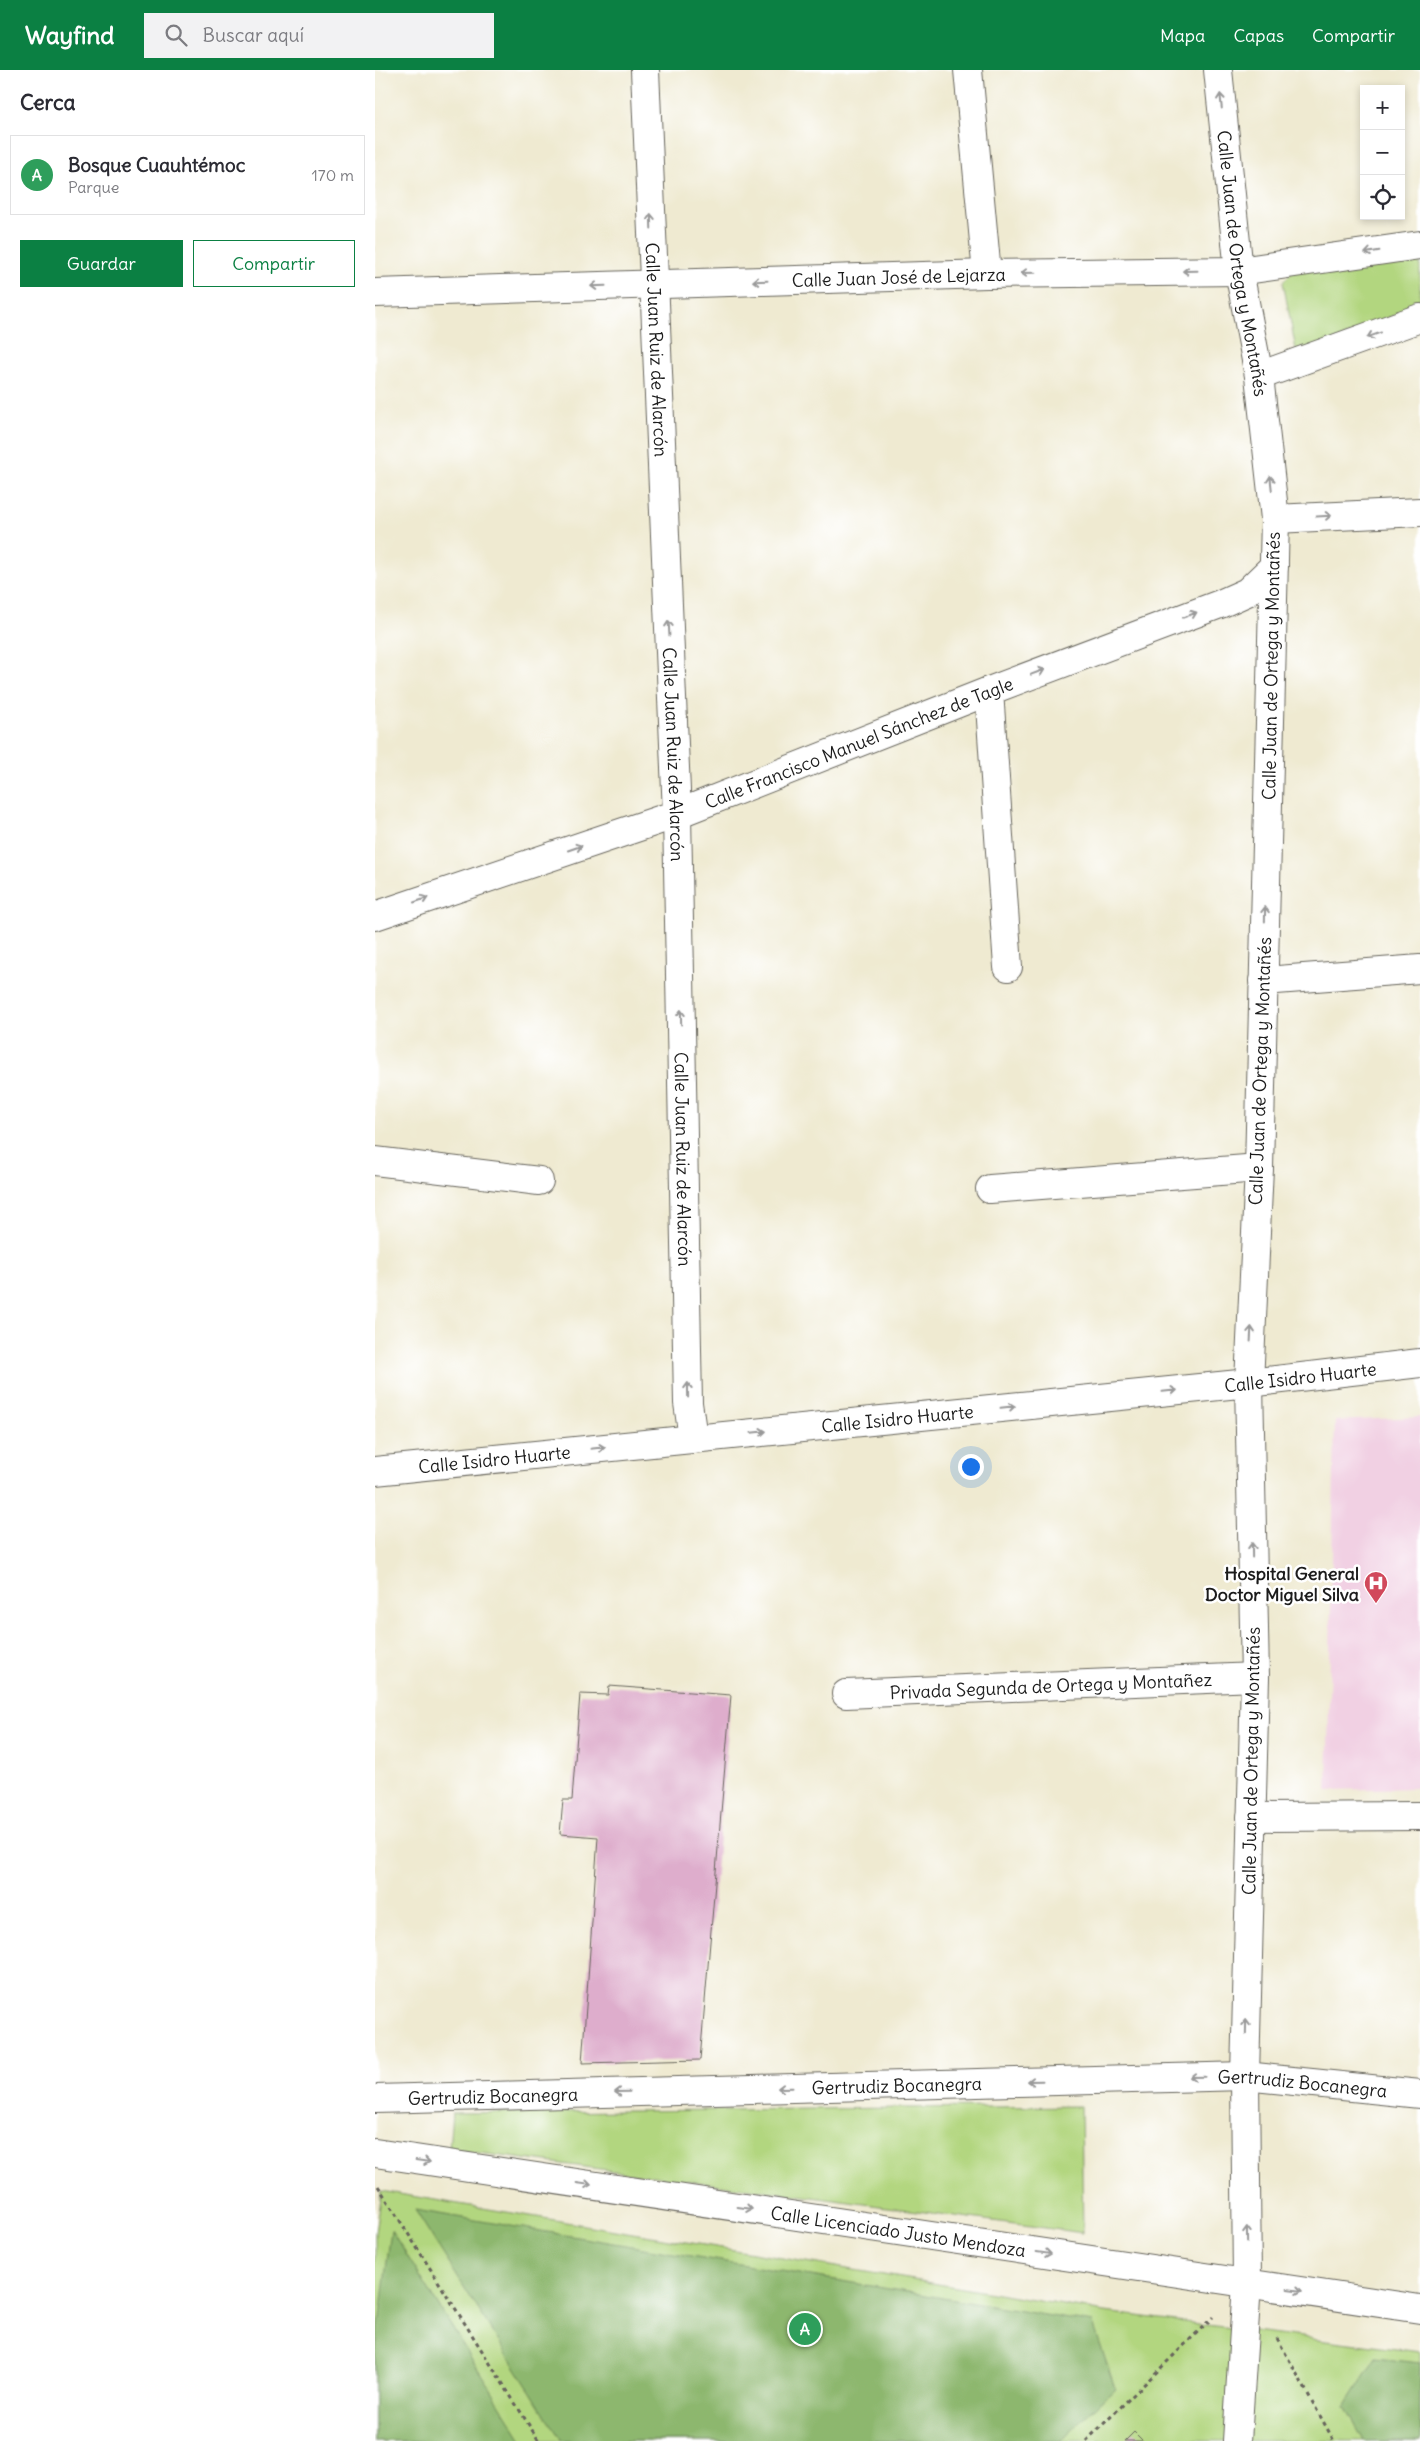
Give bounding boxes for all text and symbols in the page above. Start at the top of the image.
search box [144,13,494,58]
text: Wayfind [25,20,114,50]
icon: search [162,21,190,49]
text: Buscar aquí [202,23,304,47]
text: Mapa [1160,24,1205,47]
text: Capas [1233,24,1284,47]
text: Compartir [1312,24,1395,47]
map controls [1360,85,1405,220]
button: + [1360,85,1405,130]
text: Cerca [20,89,75,116]
one-way arrow [1217,93,1226,109]
street label: Calle Juan de Ortega y Montañés [1213,129,1273,398]
button: − [1360,130,1405,175]
text: Bosque Cuauhtémoc [68,153,245,177]
text: A [32,165,42,185]
text: 170 m [311,165,354,185]
button: locate [1360,175,1405,220]
text: Parque [68,177,119,197]
one-way arrow [646,213,655,229]
button: Guardar [20,240,183,287]
button: Compartir [193,240,355,287]
street label: Calle Juan Ruiz de Alarcón [641,242,673,457]
one-way arrow [1364,247,1380,257]
street label: Calle Juan José de Lejarza [791,262,1006,292]
one-way arrow [1182,266,1198,276]
one-way arrow [1020,268,1036,278]
one-way arrow [753,276,769,285]
one-way arrow [590,281,606,291]
one-way arrow [1367,331,1382,340]
one-way arrow [1266,475,1276,491]
one-way arrow [1316,512,1332,521]
street label: Calle Juan de Ortega y Montañés [1257,532,1285,800]
one-way arrow [1182,610,1197,620]
one-way arrow [664,620,673,636]
street label: Calle Juan Ruiz de Alarcón [658,647,689,862]
one-way arrow [1030,667,1045,676]
street label: Calle Francisco Manuel Sánchez de Tagle [701,672,1016,814]
one-way arrow [567,843,582,852]
one-way arrow [413,895,429,905]
one-way arrow [1260,907,1270,923]
street label: Calle Juan de Ortega y Montañés [1244,936,1276,1206]
one-way arrow [676,1010,686,1026]
street label: Calle Juan Ruiz de Alarcón [670,1052,697,1267]
one-way arrow [1246,1326,1255,1342]
street label: Calle Isidro Huarte [1223,1357,1378,1397]
one-way arrow [683,1382,693,1398]
one-way arrow [1161,1386,1177,1396]
street label: Calle Isidro Huarte [820,1399,975,1438]
one-way arrow [1000,1402,1016,1412]
one-way arrow [751,1427,767,1437]
street label: Calle Isidro Huarte [417,1440,572,1478]
one-way arrow [589,1443,605,1453]
your location [958,1454,984,1480]
one-way arrow [1247,1542,1257,1558]
place label: Hospital General Doctor Miguel Silva [1205,1562,1359,1606]
hospital icon: Hospital General Doctor Miguel Silva [1363,1570,1389,1604]
street label: Calle Juan de Ortega y Montañés [1237,1627,1265,1895]
street label: Privada Segunda de Ortega y Montañez [889,1667,1213,1704]
one-way arrow [1242,2019,1251,2035]
street label: Gertrudiz Bocanegra [1217,2064,1388,2102]
street label: Gertrudiz Bocanegra [811,2071,982,2099]
one-way arrow [1189,2072,1206,2082]
one-way arrow [1027,2077,1043,2086]
street label: Gertrudiz Bocanegra [408,2082,578,2110]
one-way arrow [777,2083,794,2093]
one-way arrow [615,2087,631,2097]
one-way arrow [415,2156,431,2166]
one-way arrow [576,2180,592,2190]
street label: Calle Licenciado Justo Mendoza [769,2201,1027,2262]
one-way arrow [736,2204,752,2214]
one-way arrow [1242,2227,1252,2243]
one-way arrow [1036,2248,1052,2258]
one-way arrow [1287,2286,1303,2296]
pin: A [789,2310,821,2348]

